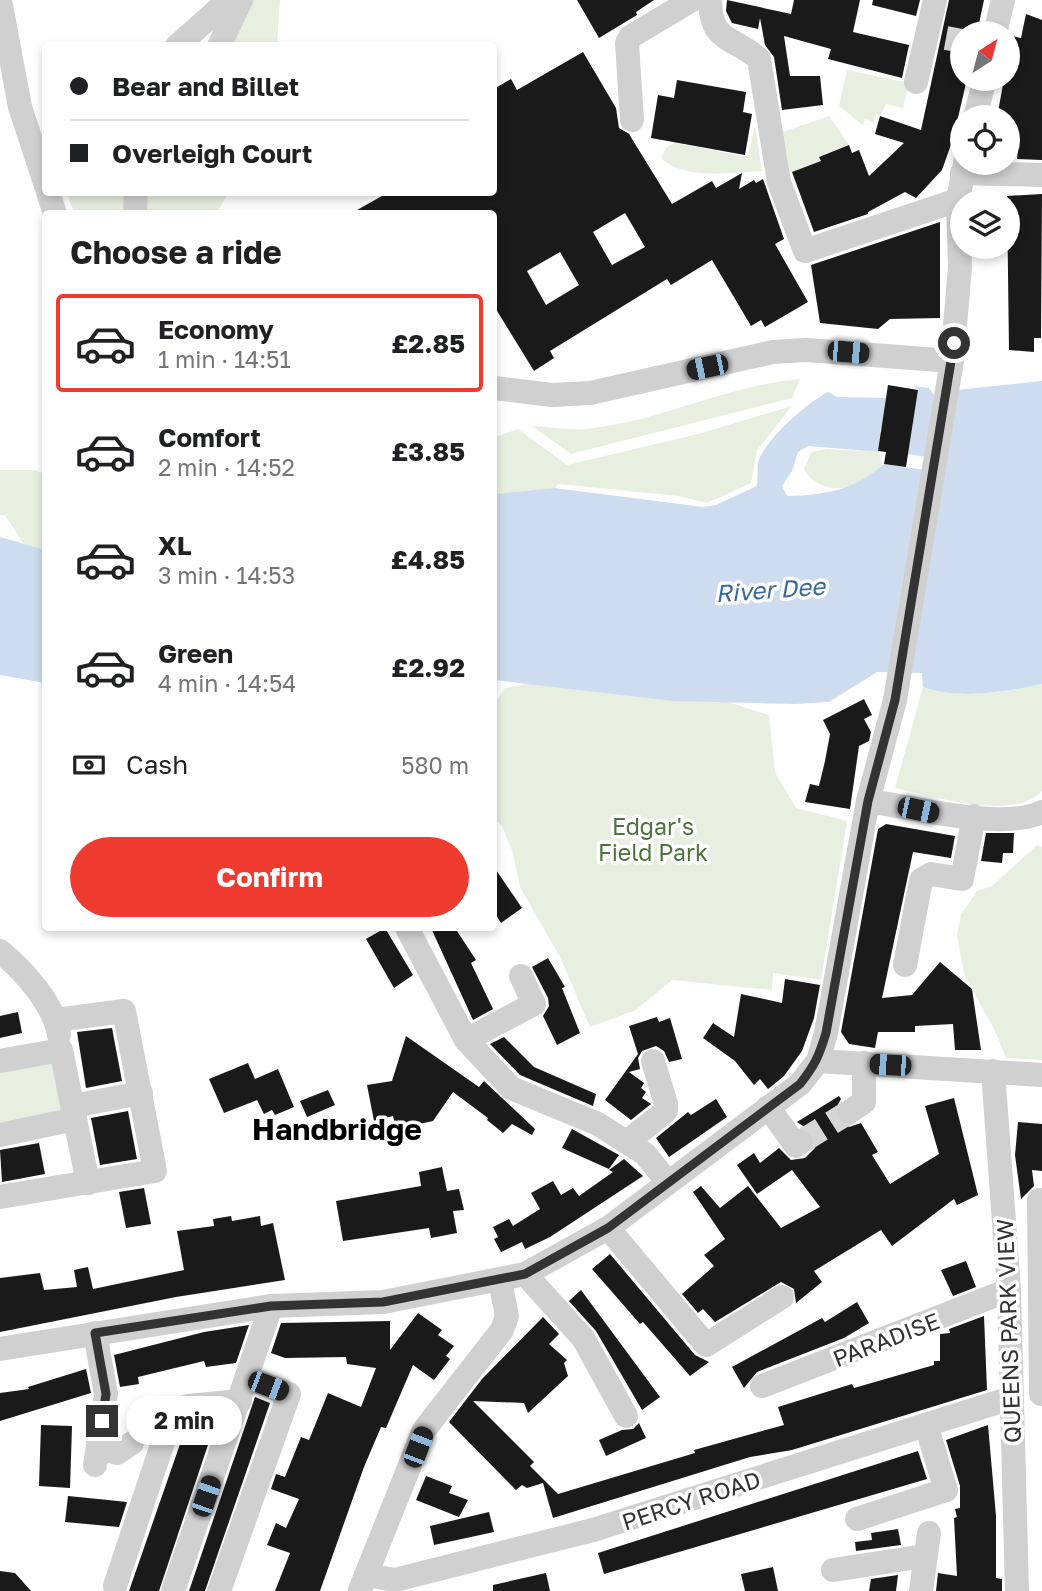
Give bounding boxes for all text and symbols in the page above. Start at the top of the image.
north arrow [950,21,1020,91]
map controls [950,21,1020,259]
text: Bear and Billet [112,71,299,102]
button: locate [950,105,1020,175]
text: Overleigh Court [112,138,312,169]
button: layers [950,189,1020,259]
text: Choose a ride [70,233,282,271]
icon: car [74,312,137,375]
text: Economy [158,314,274,345]
route start [938,327,970,359]
text: £2.85 [391,328,465,359]
car [827,340,870,364]
text: 1 min · 14:51 [158,345,291,373]
car [685,352,730,382]
icon: car [74,420,137,483]
text: Comfort [158,422,261,453]
text: £3.85 [391,436,465,467]
text: 2 min · 14:52 [158,453,295,481]
icon: car [74,528,137,591]
text: XL [158,530,192,561]
text: £4.85 [391,544,465,575]
text: 3 min · 14:53 [158,561,295,589]
water label: River Dee [714,571,828,607]
icon: car [74,636,137,699]
text: Green [158,638,233,669]
text: £2.92 [391,652,465,683]
text: 4 min · 14:54 [158,669,296,697]
icon: cash [70,746,108,784]
text: Cash [126,749,188,780]
text: 580 m [401,751,469,779]
car [896,795,941,825]
park label: Edgar's Field Park [598,812,708,866]
button: Confirm [70,837,469,917]
car [869,1053,912,1077]
district label: Handbridge [252,1111,422,1147]
street label: QUEENS PARK VIEW [990,1218,1026,1444]
street label: PARADISE [829,1306,943,1372]
car [245,1369,292,1403]
callout: 2 min [126,1396,242,1446]
route end [86,1405,118,1437]
text: 2 min [154,1406,214,1434]
car [401,1424,436,1470]
street label: PERCY ROAD [618,1464,764,1536]
car [190,1473,223,1519]

